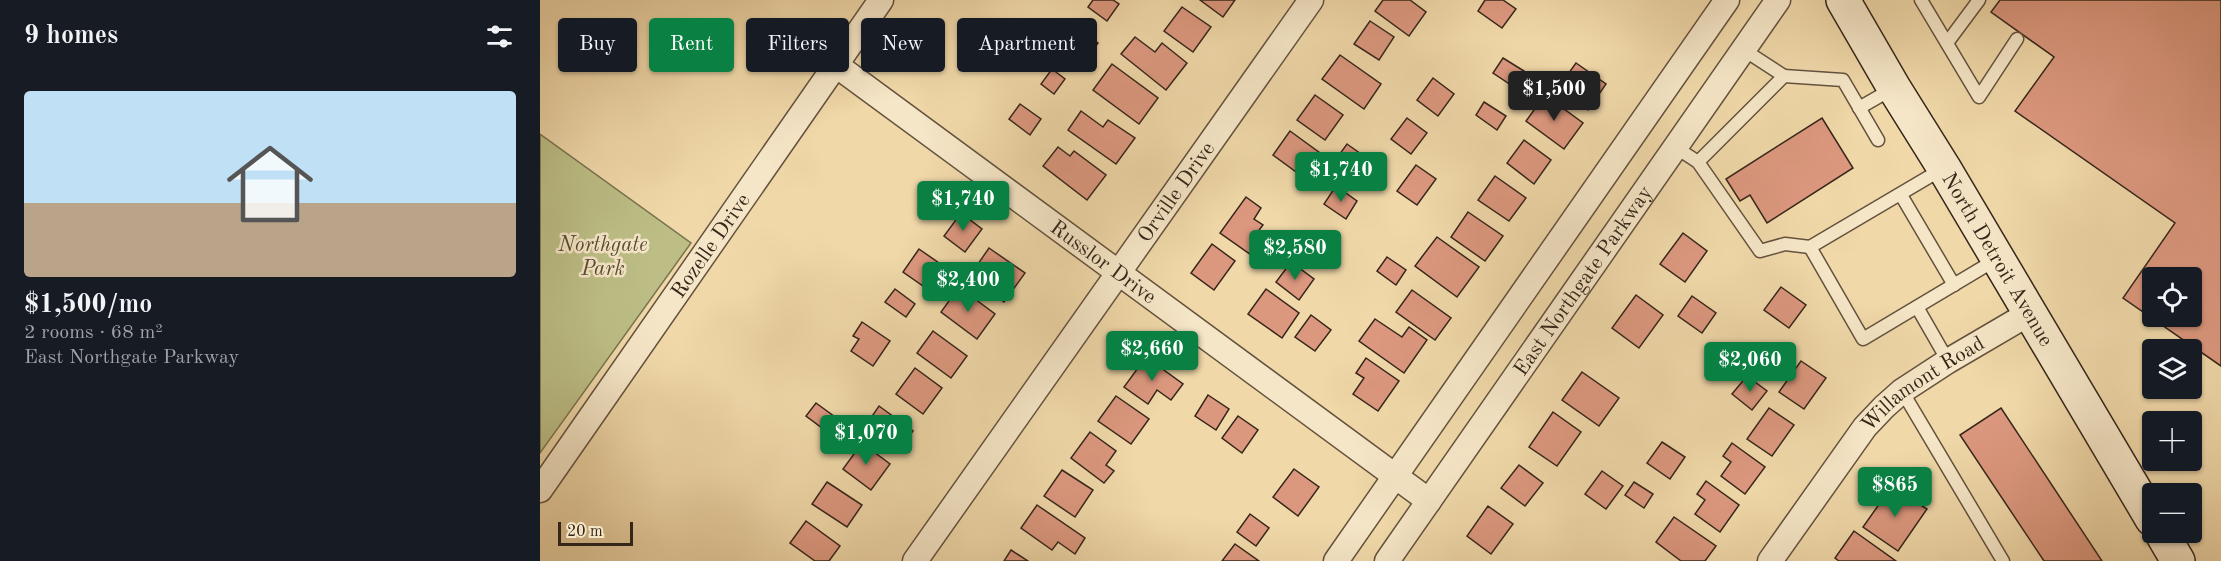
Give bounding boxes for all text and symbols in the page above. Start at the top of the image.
chip: Buy [558,18,637,72]
chip: Rent [649,18,734,72]
chip: Filters [746,18,849,72]
chip: New [861,18,945,72]
chip: Apartment [957,18,1097,72]
icon: filters [483,20,516,53]
text: 9 homes [24,23,118,49]
pin: $1,500 [1505,71,1603,122]
text: $1,500 [1522,80,1586,100]
icon: home [216,130,324,238]
street label: Orville Drive [1134,139,1219,247]
pin: $1,740 [1292,152,1390,203]
text: $1,740 [1309,161,1373,181]
street label: North Detroit Avenue [1937,169,2056,350]
pin: $1,740 [914,181,1012,232]
street label: East Northgate Parkway [1511,183,1657,380]
street label: Rozelle Drive [668,190,755,302]
text: $1,740 [931,190,995,210]
street label: Russlor Drive [1046,217,1159,309]
pin: $2,580 [1246,230,1344,281]
park label: Northgate Park [557,235,648,280]
text: $2,580 [1263,239,1327,259]
pin: $2,400 [919,262,1017,313]
map controls [2142,267,2202,543]
button: locate [2142,267,2202,327]
text: $2,400 [936,271,1000,291]
text: $1,500/mo [24,292,152,318]
text: 2 rooms · 68 m² [24,323,163,343]
pin: $2,660 [1103,331,1201,382]
street label: Willamont Road [1858,333,1988,436]
button: layers [2142,339,2202,399]
text: $2,660 [1120,340,1184,360]
pin: $2,060 [1701,342,1799,393]
text: East Northgate Parkway [24,348,239,368]
text: $2,060 [1718,351,1782,371]
button: + [2142,411,2202,471]
pin: $1,070 [817,415,915,466]
text: $1,070 [834,424,898,444]
pin: $865 [1859,467,1931,518]
text: $865 [1872,476,1918,496]
button: − [2142,483,2202,543]
scale bar [558,519,633,546]
text: 20 m [567,524,603,540]

